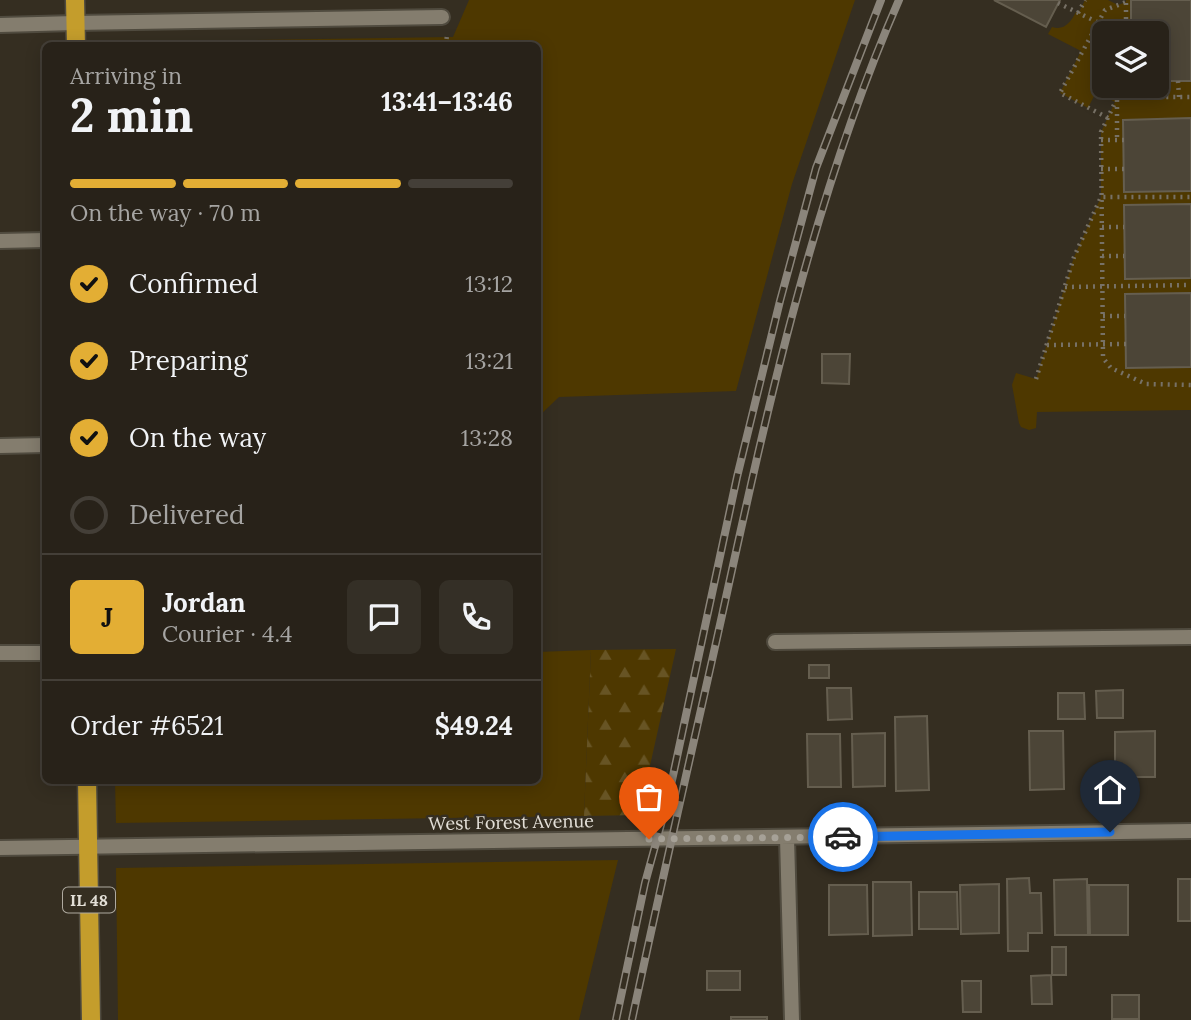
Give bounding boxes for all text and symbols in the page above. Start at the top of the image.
map controls [1092,21,1169,98]
button: layers [1092,21,1169,98]
text: Arriving in [70,61,182,90]
text: 13:41–13:46 [381,85,513,118]
text: 2 min [70,86,193,145]
text: On the way · 70 m [70,198,261,227]
icon: check [70,265,108,303]
text: Confirmed [129,267,258,300]
text: 13:12 [465,269,513,298]
icon: check [70,342,108,380]
text: Preparing [129,344,248,377]
text: 13:21 [465,346,513,375]
icon: check [70,419,108,457]
text: On the way [129,421,266,454]
text: 13:28 [461,423,513,452]
text: Delivered [129,498,245,531]
button: chat [347,580,421,654]
button: phone [439,580,513,654]
text: Jordan [162,586,246,619]
text: J [101,601,113,634]
text: Courier · 4.4 [162,619,293,648]
text: Order #6521 [70,709,224,742]
text: $49.24 [435,709,513,742]
pin [1080,760,1140,832]
pin [619,767,679,839]
icon: home [1091,771,1129,809]
icon: bag [630,778,668,816]
courier [808,802,878,872]
street label: West Forest Avenue [428,809,594,835]
icon: car [824,818,862,856]
road number: IL 48 [63,888,115,912]

